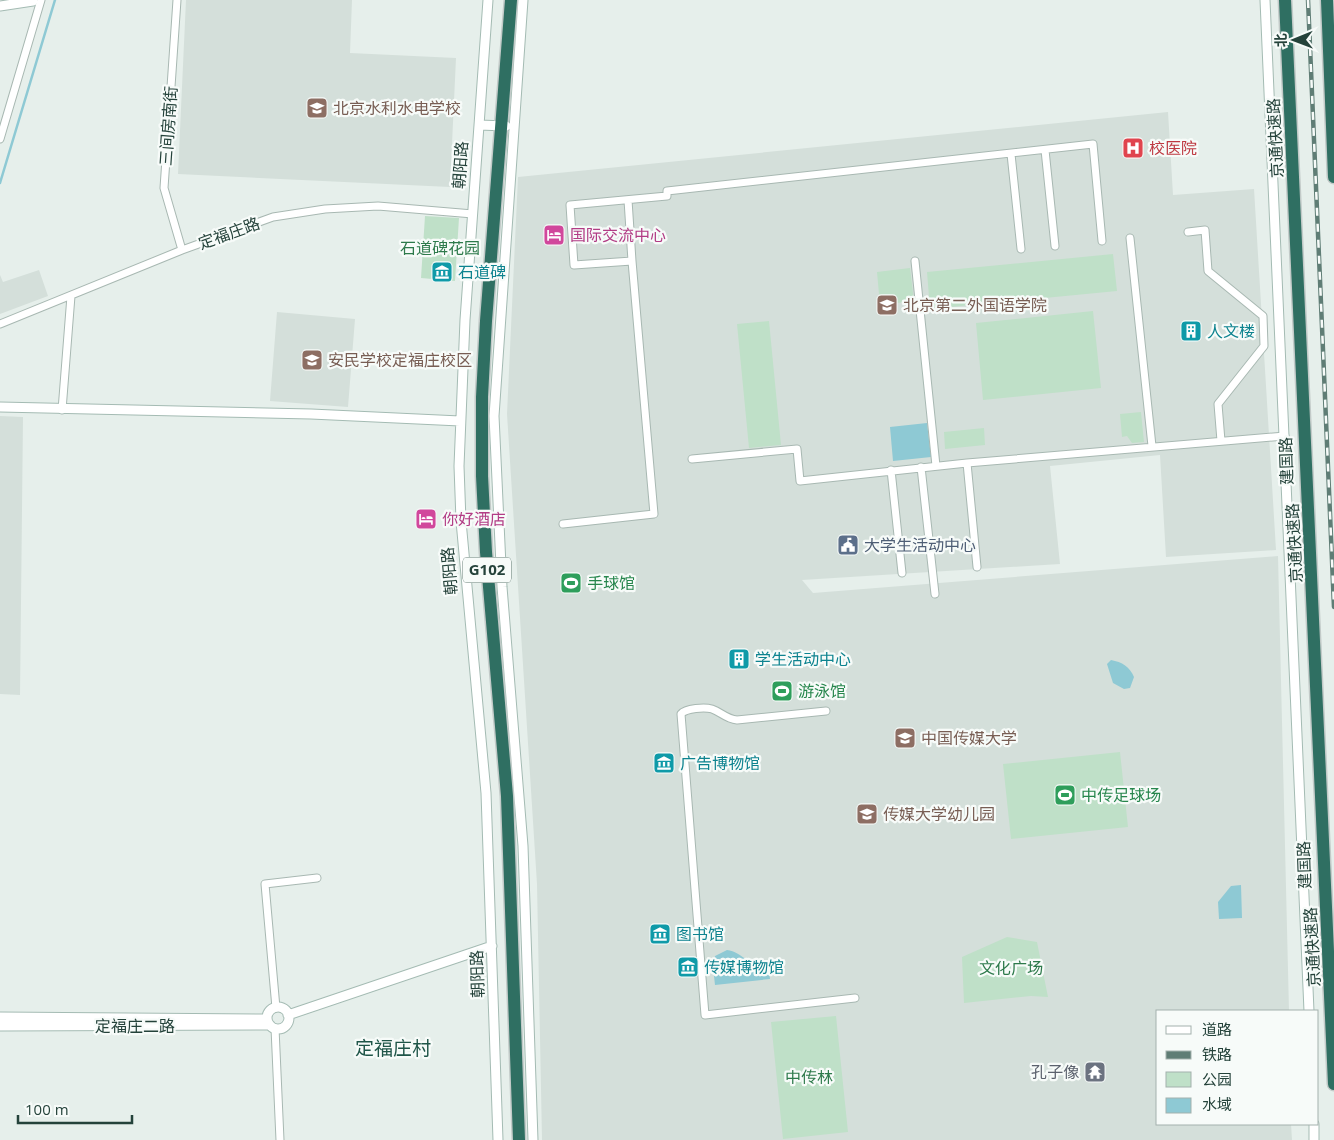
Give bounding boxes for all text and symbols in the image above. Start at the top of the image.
north arrow [1269,15,1319,65]
text: 北 [1271,33,1290,47]
street label: 三间房南街 [154,85,182,167]
school or university icon: 北京水利水电学校 [305,96,329,120]
place label: 北京水利水电学校 [333,97,461,119]
street label: 京通快速路 [1262,97,1288,179]
hospital icon: 校医院 [1121,136,1145,160]
place label: 校医院 [1149,137,1197,159]
street label: 朝阳路 [447,140,473,190]
street label: 定福庄路 [195,212,263,254]
hotel icon: 国际交流中心 [542,223,566,247]
place label: 国际交流中心 [570,224,666,246]
park label: 石道碑花园 [400,237,480,259]
museum icon: 石道碑 [430,260,454,284]
place label: 石道碑 [458,261,506,283]
school or university icon: 北京第二外国语学院 [875,293,899,317]
place label: 北京第二外国语学院 [903,294,1047,316]
building icon: 人文楼 [1179,319,1203,343]
place label: 人文楼 [1207,320,1255,342]
school or university icon: 安民学校定福庄校区 [300,348,324,372]
place label: 安民学校定福庄校区 [328,349,472,371]
street label: 建国路 [1274,437,1298,485]
street label: 京通快速路 [1281,502,1307,584]
hotel icon: 你好酒店 [414,507,438,531]
place label: 你好酒店 [442,508,506,530]
public building icon: 大学生活动中心 [836,533,860,557]
place label: 大学生活动中心 [864,534,976,556]
street label: 朝阳路 [436,546,462,596]
road number: G102 [463,558,511,582]
sports icon: 手球馆 [559,571,583,595]
place label: 手球馆 [587,572,635,594]
building icon: 学生活动中心 [727,647,751,671]
place label: 学生活动中心 [755,648,851,670]
sports icon: 游泳馆 [770,679,794,703]
place label: 游泳馆 [798,680,846,702]
school or university icon: 中国传媒大学 [893,726,917,750]
place label: 中国传媒大学 [921,727,1017,749]
museum icon: 广告博物馆 [652,751,676,775]
place label: 广告博物馆 [680,752,760,774]
sports icon: 中传足球场 [1053,783,1077,807]
place label: 中传足球场 [1081,784,1161,806]
school or university icon: 传媒大学幼儿园 [855,802,879,826]
place label: 传媒大学幼儿园 [883,803,995,825]
street label: 建国路 [1292,841,1316,889]
street label: 京通快速路 [1299,906,1325,988]
museum icon: 图书馆 [648,922,672,946]
place label: 图书馆 [676,923,724,945]
street label: 朝阳路 [465,950,489,998]
museum icon: 传媒博物馆 [676,955,700,979]
place label: 传媒博物馆 [704,956,784,978]
park label: 文化广场 [979,957,1043,979]
legend [1156,1010,1319,1125]
street label: 定福庄二路 [95,1015,175,1037]
text: 道路 [1202,1019,1232,1039]
district label: 定福庄村 [355,1035,431,1061]
text: 铁路 [1202,1044,1232,1064]
temple icon: 孔子像 [1083,1060,1107,1084]
place label: 孔子像 [1031,1061,1079,1083]
park label: 中传林 [785,1066,833,1088]
text: 公园 [1202,1069,1232,1089]
scale bar [18,1092,131,1124]
text: 水域 [1202,1094,1232,1114]
text: 100 m [25,1099,69,1119]

